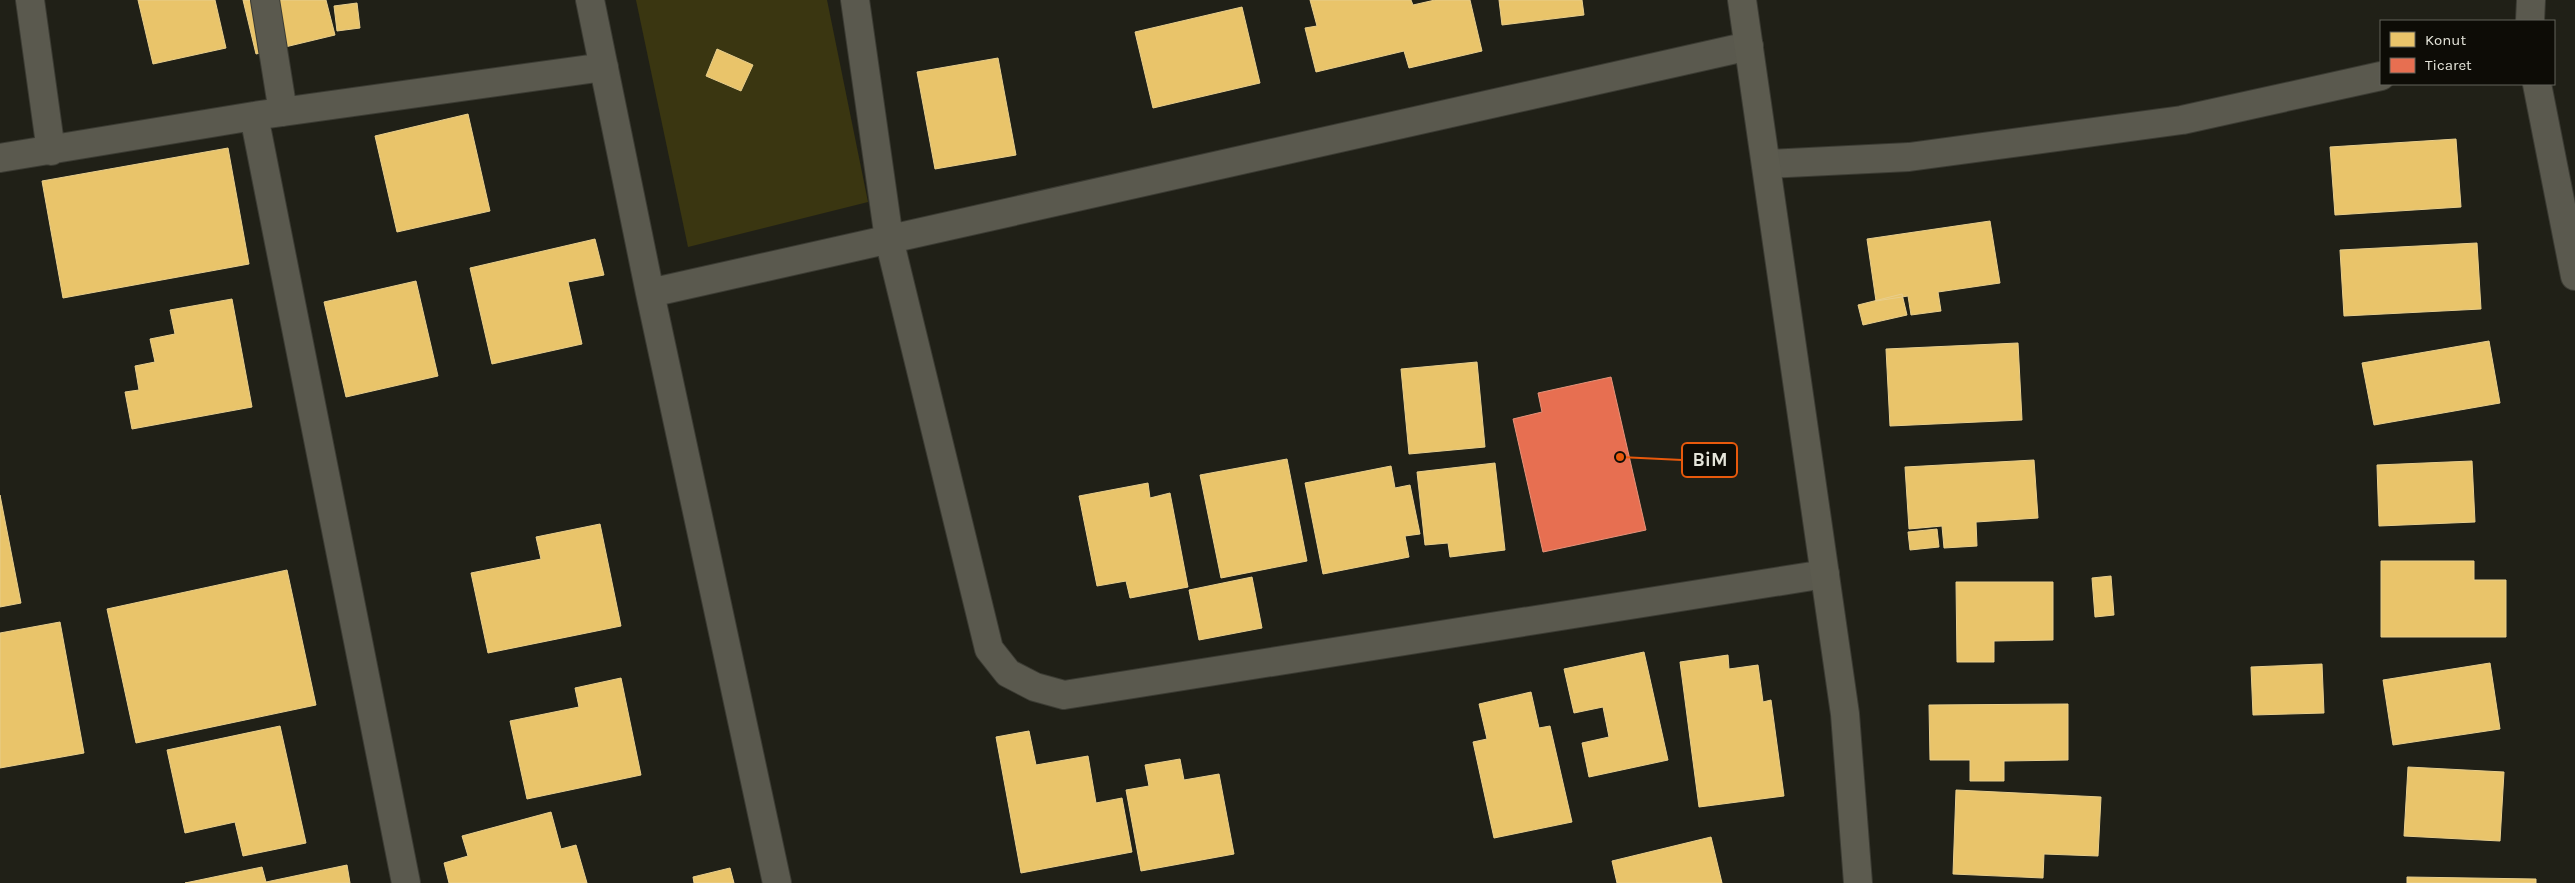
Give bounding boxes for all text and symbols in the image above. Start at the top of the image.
legend [2380,20,2555,85]
text: Konut [2425,31,2466,49]
text: Ticaret [2425,56,2472,74]
callout: BiM [1682,443,1737,477]
text: BiM [1692,449,1728,471]

